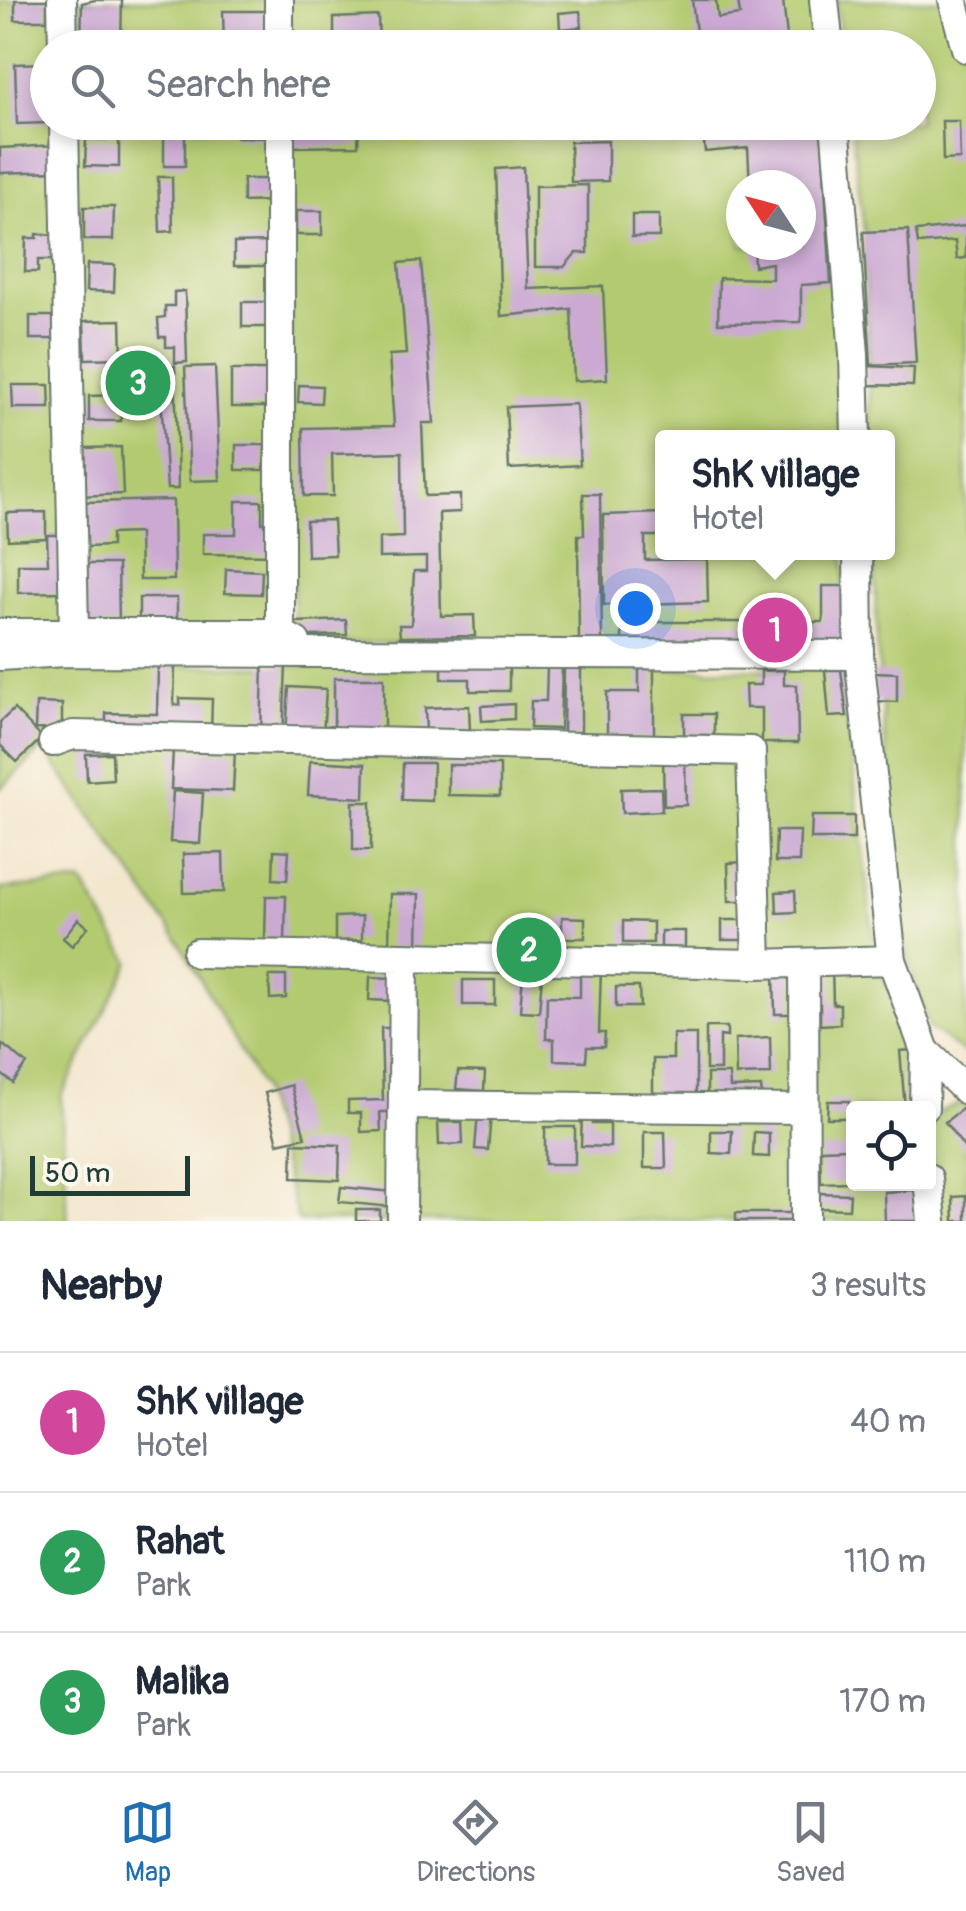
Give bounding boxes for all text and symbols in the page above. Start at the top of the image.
search box [30,30,936,140]
icon: search [65,58,120,113]
text: Search here [145,61,331,109]
north arrow [726,170,816,260]
pin: 3 [106,346,170,420]
popup [655,430,895,560]
text: ShK village [691,451,859,499]
text: Hotel [691,499,764,539]
your location [610,583,661,634]
pin: 1 [742,592,808,668]
pin: 2 [496,912,562,988]
map controls [846,1101,936,1191]
button: locate [846,1101,936,1191]
scale bar [30,1151,190,1196]
text: 50 m [45,1156,110,1191]
text: Nearby [40,1260,162,1312]
text: 3 results [810,1266,926,1306]
text: ShK village [135,1378,304,1426]
text: 1 [66,1402,79,1442]
text: 40 m [850,1402,926,1442]
text: Hotel [135,1426,209,1466]
text: Rahat [135,1518,224,1566]
text: 2 [64,1542,81,1582]
text: 110 m [844,1542,926,1582]
text: Park [135,1566,191,1606]
text: Malika [135,1658,229,1706]
text: 3 [64,1682,81,1722]
text: 170 m [839,1682,926,1722]
text: Park [135,1706,191,1746]
tab: Map [120,1795,175,1890]
tab: Directions [416,1795,535,1890]
tab: Saved [776,1795,846,1890]

